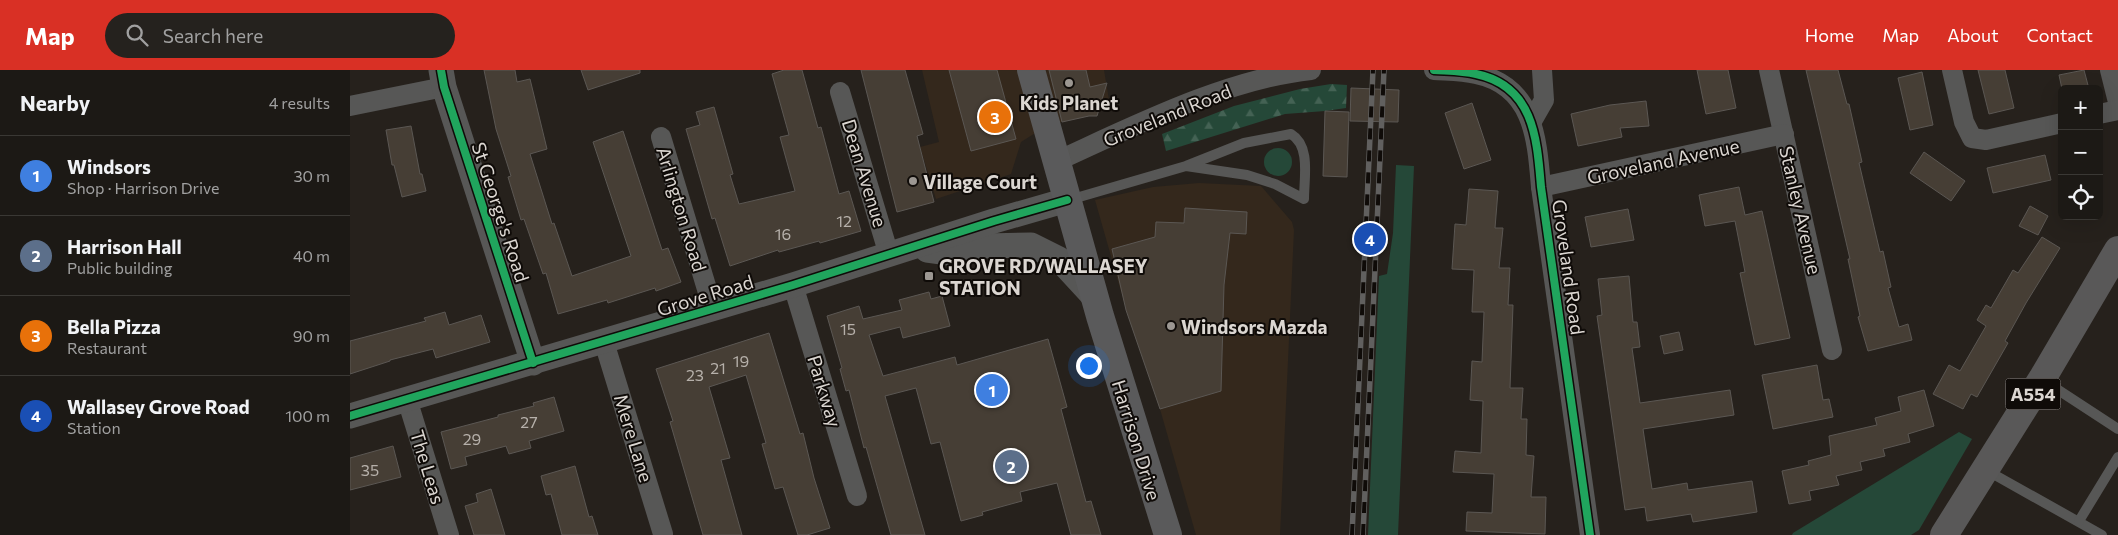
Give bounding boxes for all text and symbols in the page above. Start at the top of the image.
search box [105,13,455,58]
text: Map [25,21,75,50]
icon: search [123,21,151,49]
text: Search here [163,24,263,47]
text: Home [1805,24,1854,46]
text: Map [1882,24,1919,46]
text: About [1947,24,1999,46]
text: Contact [2027,24,2093,46]
marker: Kids Planet [1063,77,1075,89]
street label: Groveland Road [1100,79,1234,151]
map controls [2058,85,2103,220]
button: + [2058,85,2103,130]
text: Nearby [20,90,90,115]
place label: Kids Planet [1020,91,1118,114]
text: 4 results [269,93,330,112]
pin: 3 [979,98,1011,136]
street label: Dean Avenue [838,116,892,230]
button: − [2058,130,2103,175]
street label: Groveland Avenue [1585,134,1741,188]
street label: St George's Road [468,139,534,285]
street label: Arlington Road [652,144,712,274]
street label: Stanley Avenue [1775,144,1827,276]
text: Windsors [67,155,151,178]
text: 1 [32,166,40,185]
text: 30 m [293,166,330,185]
place label: Village Court [923,170,1037,193]
marker: Village Court [907,175,919,187]
button: locate [2058,175,2103,220]
text: Shop · Harrison Drive [67,178,219,197]
street label: Groveland Road [1548,198,1590,336]
house number: 12 [836,211,852,230]
pin: 4 [1354,220,1386,258]
house number: 16 [775,224,791,243]
text: Harrison Hall [67,235,182,258]
text: 2 [31,246,41,265]
text: 40 m [293,246,330,265]
place label: GROVE RD/WALLASEY STATION [939,254,1148,299]
text: Public building [67,258,172,277]
street label: Grove Road [654,269,756,321]
marker: GROVE RD/WALLASEY STATION [923,270,935,282]
text: Bella Pizza [67,315,161,338]
place label: Windsors Mazda [1181,315,1328,338]
house number: 15 [840,319,856,338]
marker: Windsors Mazda [1165,320,1177,332]
text: 3 [31,326,41,345]
text: 90 m [293,326,330,345]
text: Restaurant [67,338,147,357]
house number: 19 [733,351,749,370]
street label: Parkway [803,352,847,430]
your location [1076,353,1102,379]
house number: 21 [710,358,726,377]
house number: 23 [686,365,704,384]
pin: 1 [976,371,1008,409]
street label: Harrison Drive [1108,377,1166,503]
road number: A554 [2006,378,2060,409]
street label: Mere Lane [610,391,658,485]
text: Wallasey Grove Road [67,395,250,418]
text: 4 [31,406,41,425]
text: 100 m [285,406,330,425]
house number: 27 [520,412,538,431]
text: Station [67,418,121,437]
street label: The Leas [406,427,450,507]
house number: 29 [463,429,481,448]
pin: 2 [995,447,1027,485]
house number: 35 [361,460,379,479]

